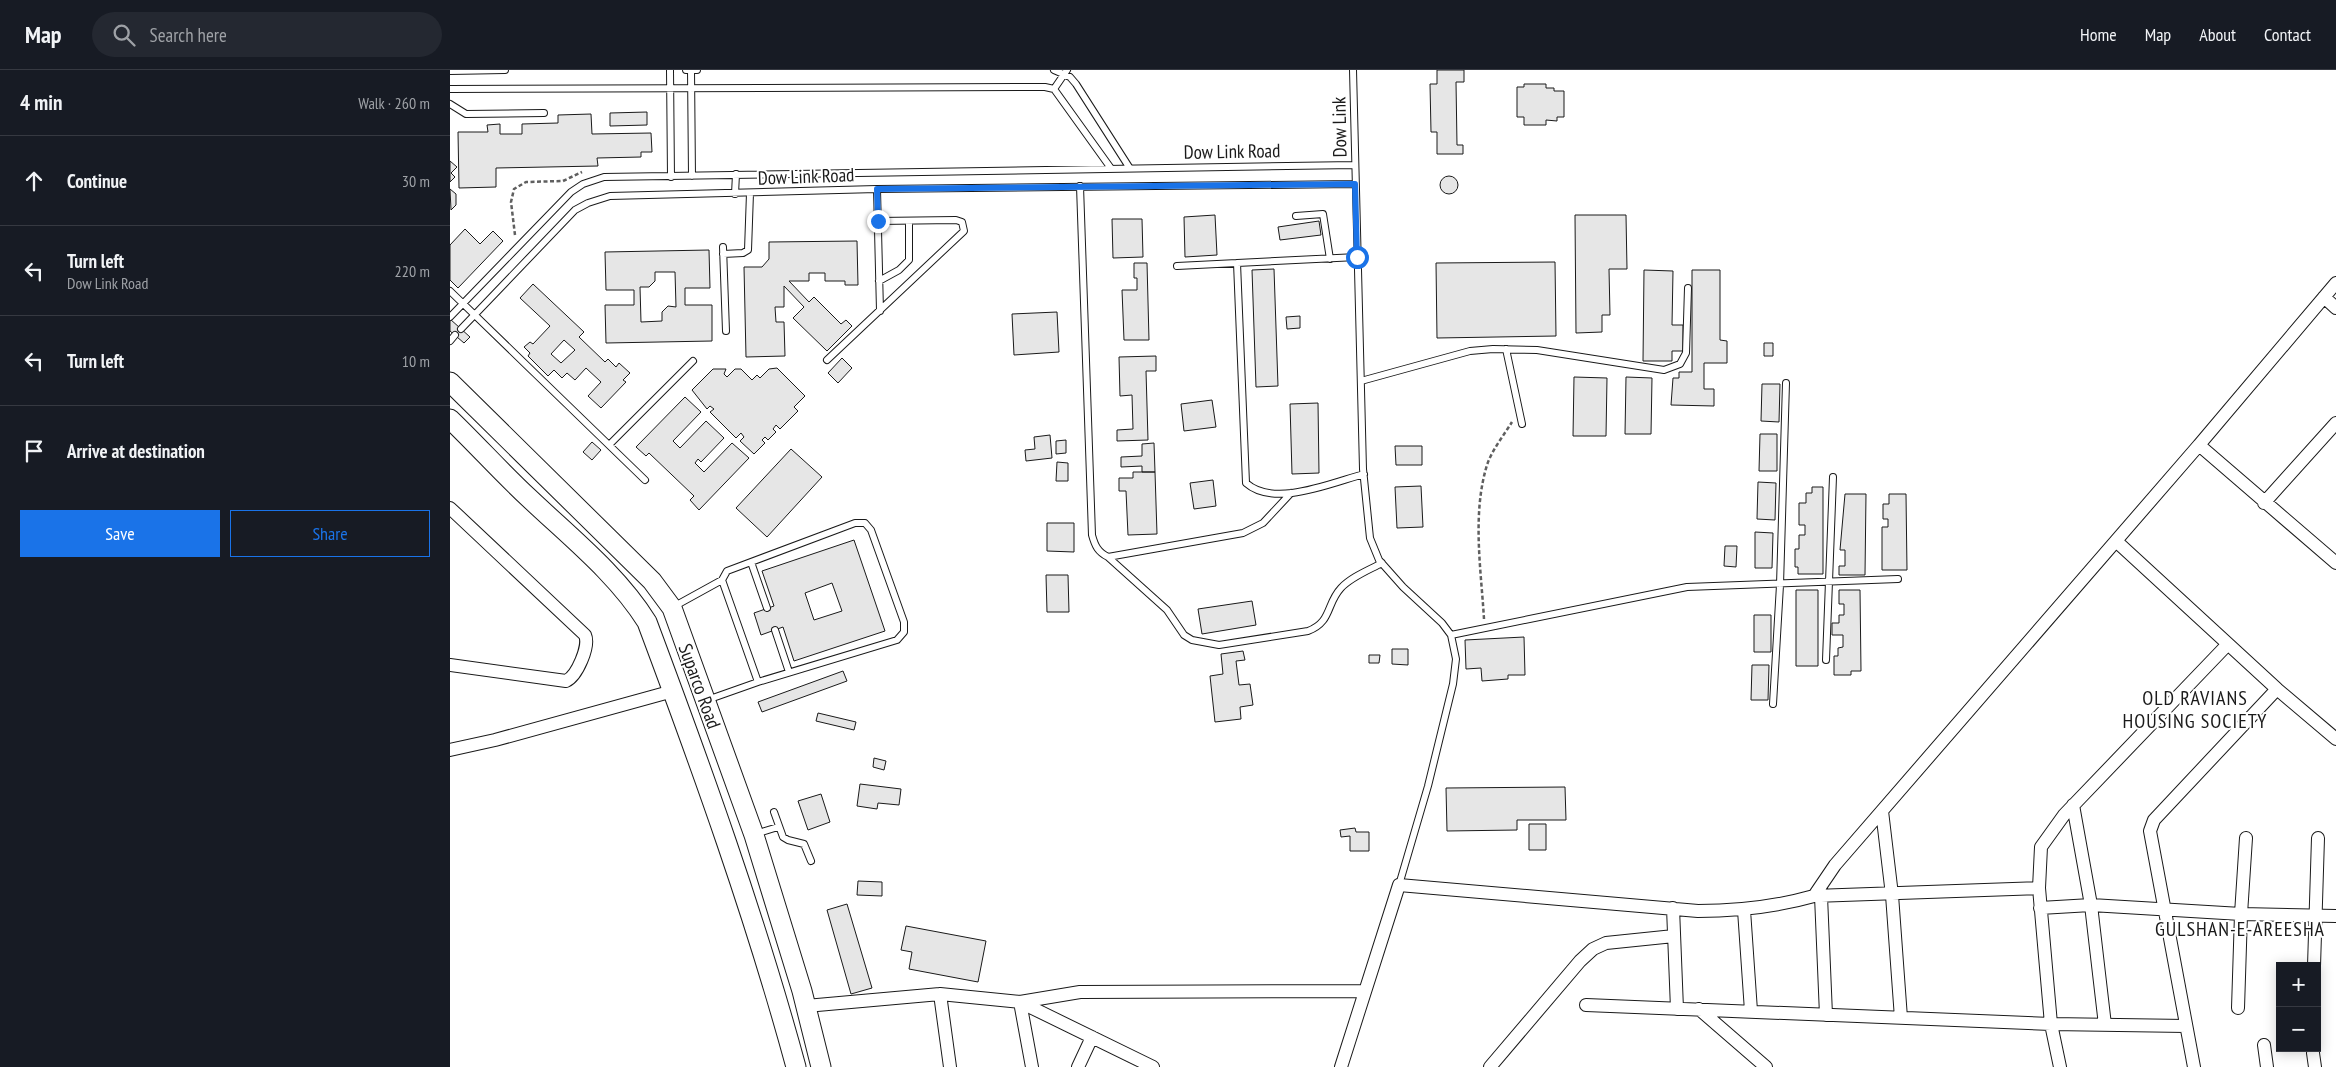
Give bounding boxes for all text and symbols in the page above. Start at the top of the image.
search box [92,12,442,57]
text: Map [25,19,62,50]
icon: search [110,21,138,49]
text: Search here [150,23,227,47]
text: Home [2080,23,2117,46]
text: Map [2145,23,2171,46]
text: About [2199,23,2236,46]
text: Contact [2264,23,2311,46]
text: 4 min [20,89,62,116]
text: Walk · 260 m [358,93,430,113]
street label: Dow Link [1326,96,1352,158]
street label: Dow Link Road [1183,138,1281,164]
street label: Dow Link Road [757,162,855,190]
icon: ahead [20,167,48,195]
text: Continue [67,169,127,193]
text: 30 m [402,171,430,191]
route end [867,210,890,233]
route start [1346,246,1369,269]
text: Turn left [67,249,124,273]
icon: left [20,257,48,285]
text: 220 m [395,261,430,281]
text: Dow Link Road [67,273,148,293]
icon: left [20,347,48,375]
text: Turn left [67,349,124,373]
text: 10 m [402,351,430,371]
icon: arrive [20,437,48,465]
text: Arrive at destination [67,439,205,463]
button: Save [20,510,220,557]
button: Share [230,510,430,557]
street label: Suparco Road [674,640,726,732]
district label: OLD RAVIANS HOUSING SOCIETY [2123,685,2267,734]
district label: GULSHAN-E-AREESHA [2155,916,2325,942]
map controls [2276,962,2321,1052]
button: + [2276,962,2321,1007]
button: − [2276,1007,2321,1052]

